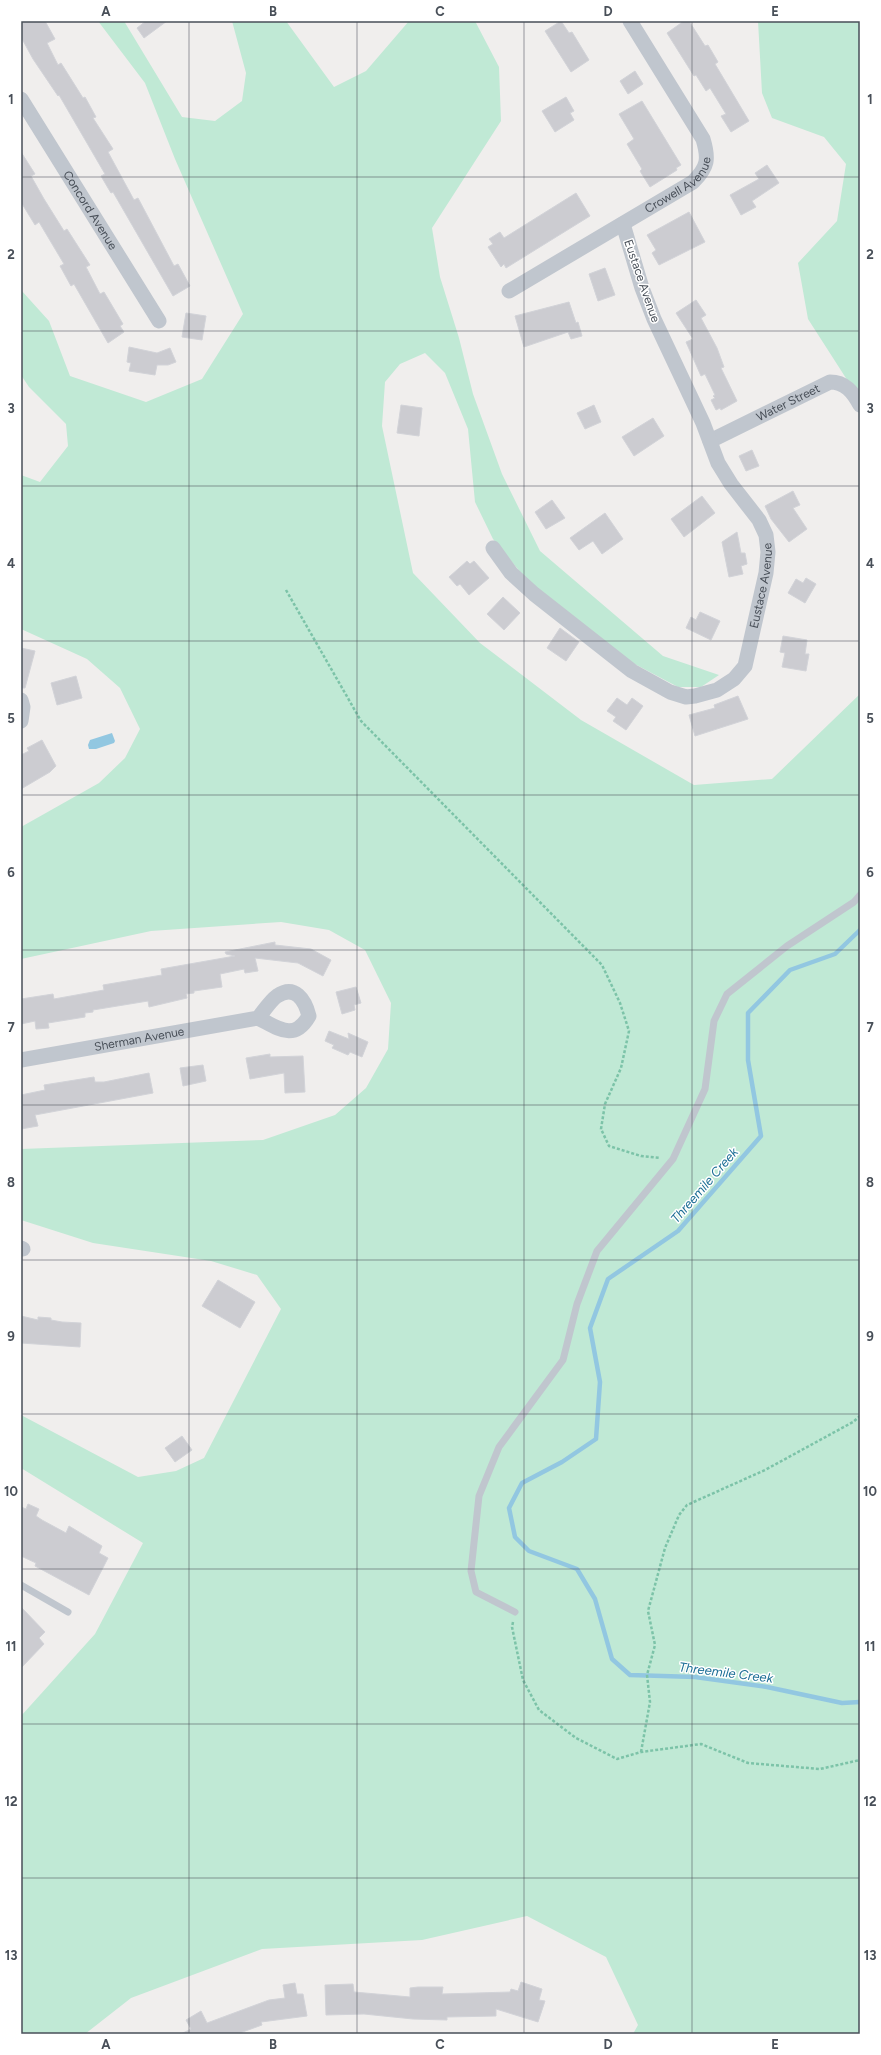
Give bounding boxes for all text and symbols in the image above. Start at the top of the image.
text: A [101,4,111,19]
text: B [269,4,277,19]
text: C [435,4,445,19]
text: D [603,4,613,19]
text: E [771,4,779,19]
text: 1 [8,92,14,107]
text: 1 [867,92,873,107]
street label: Crowell Avenue [642,156,714,216]
street label: Concord Avenue [60,168,120,253]
street label: Eustace Avenue [621,238,663,325]
text: 2 [7,247,15,262]
text: 2 [866,247,874,262]
street label: Water Street [754,381,823,424]
text: 3 [7,401,15,416]
text: 3 [866,401,874,416]
street label: Eustace Avenue [747,542,775,630]
text: 4 [7,556,15,571]
text: 4 [866,556,874,571]
text: 5 [7,711,15,726]
text: 5 [866,711,874,726]
text: 6 [7,865,15,880]
text: 6 [866,865,874,880]
text: 7 [7,1020,15,1035]
text: 7 [866,1020,874,1035]
street label: Sherman Avenue [93,1024,186,1054]
water label: Threemile Creek [668,1144,742,1226]
text: 8 [7,1175,15,1190]
text: 8 [866,1175,874,1190]
text: 9 [7,1329,15,1344]
text: 9 [866,1329,874,1344]
text: 10 [4,1484,18,1499]
text: 10 [863,1484,877,1499]
text: 11 [6,1639,16,1654]
text: 11 [865,1639,875,1654]
water label: Threemile Creek [678,1659,775,1686]
text: 12 [4,1794,18,1809]
text: 12 [863,1794,877,1809]
text: 13 [5,1948,17,1963]
text: 13 [864,1948,876,1963]
text: A [101,2037,111,2052]
text: B [269,2037,277,2052]
text: C [435,2037,445,2052]
text: D [603,2037,613,2052]
text: E [771,2037,779,2052]

